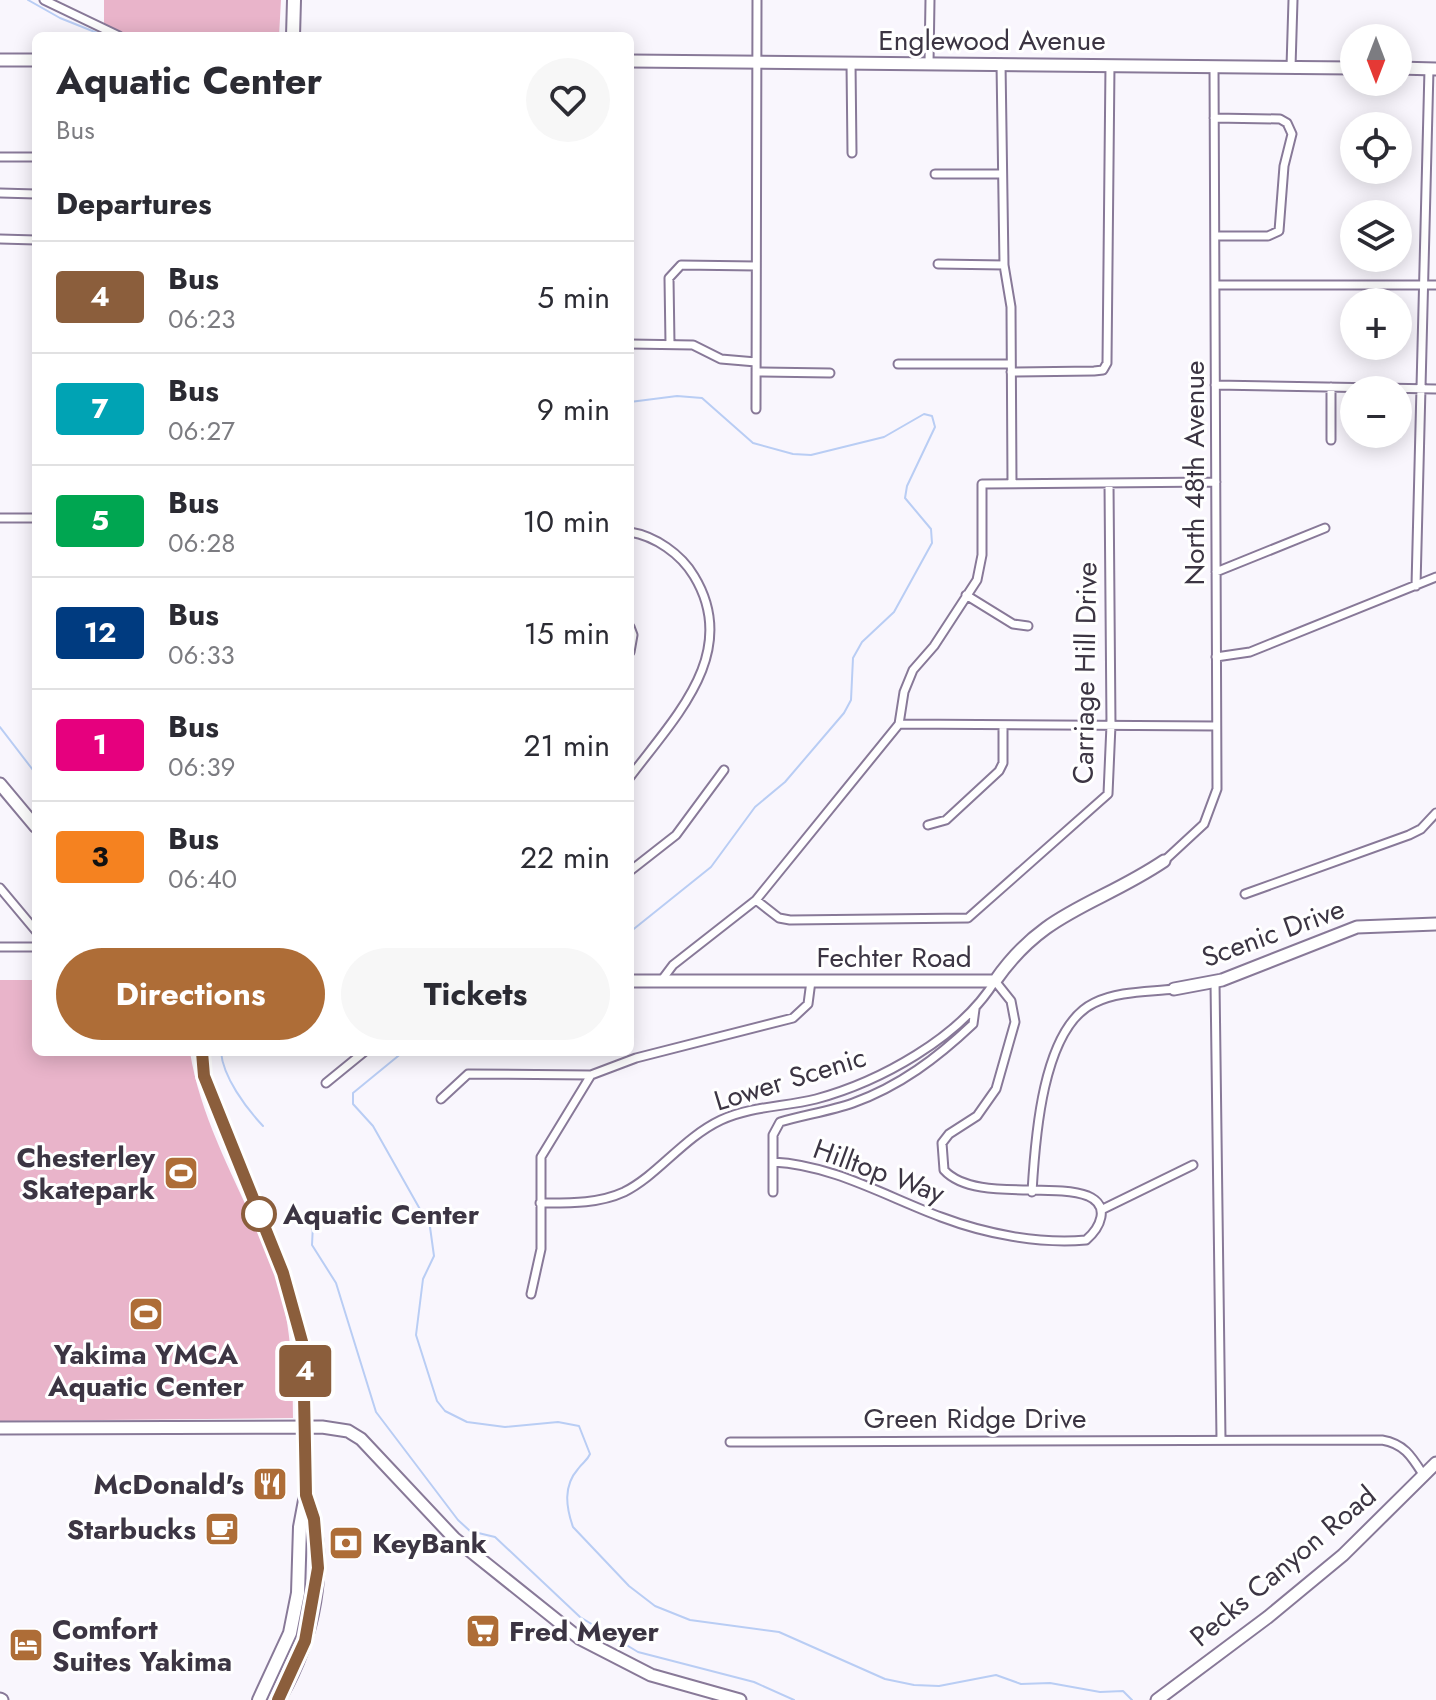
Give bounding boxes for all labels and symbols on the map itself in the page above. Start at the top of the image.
street label: Englewood Avenue [878,20,1106,61]
north arrow [1340,24,1412,96]
street label: North 48th Avenue [1174,360,1215,586]
street label: Carriage Hill Drive [1063,562,1107,784]
street label: Scenic Drive [1196,888,1350,978]
street label: Fechter Road [816,937,972,978]
street label: Lower Scenic [709,1036,871,1122]
street label: Hilltop Way [808,1128,951,1214]
place label: Chesterley Skatepark [16,1137,155,1210]
sports icon: Chesterley Skatepark [162,1154,200,1192]
place label: Aquatic Center [282,1194,480,1235]
marker: Aquatic Center [242,1197,276,1231]
sports icon: Yakima YMCA Aquatic Center [127,1295,165,1333]
place label: Yakima YMCA Aquatic Center [47,1334,245,1407]
line badge: 4 [279,1345,331,1397]
street label: Green Ridge Drive [864,1398,1086,1439]
place label: McDonald's [94,1464,244,1505]
restaurant icon: McDonald's [251,1465,289,1503]
street label: Pecks Canyon Road [1181,1476,1385,1656]
place label: Starbucks [67,1509,196,1550]
cafe icon: Starbucks [203,1510,241,1548]
place label: KeyBank [372,1523,487,1564]
bank icon: KeyBank [327,1524,365,1562]
place label: Comfort Suites Yakima [52,1609,232,1682]
place label: Fred Meyer [509,1611,660,1652]
supermarket icon: Fred Meyer [464,1612,502,1650]
hotel icon: Comfort Suites Yakima [7,1626,45,1664]

